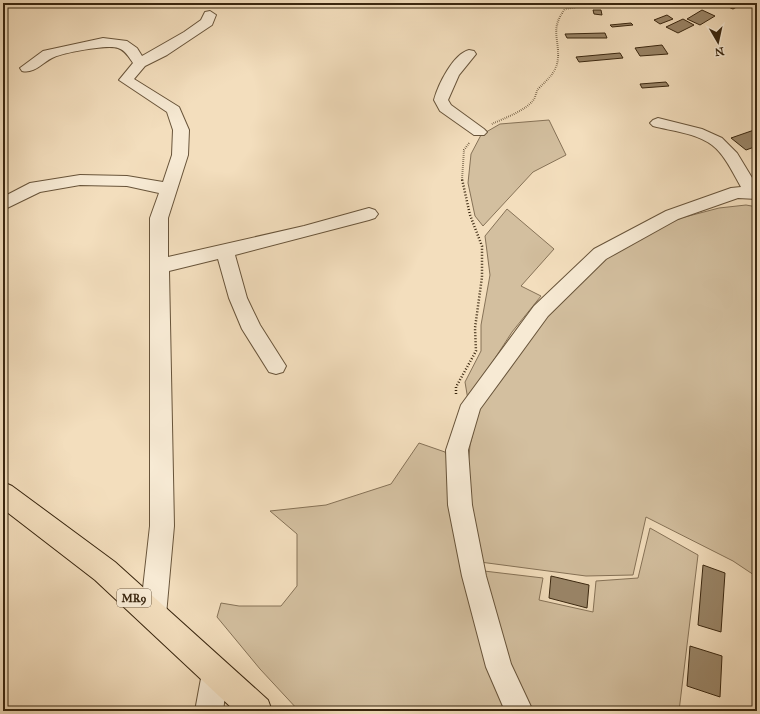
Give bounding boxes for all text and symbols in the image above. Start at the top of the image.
north arrow [698,22,738,62]
text: N [713,44,725,59]
road number: MR9 [117,589,151,607]

